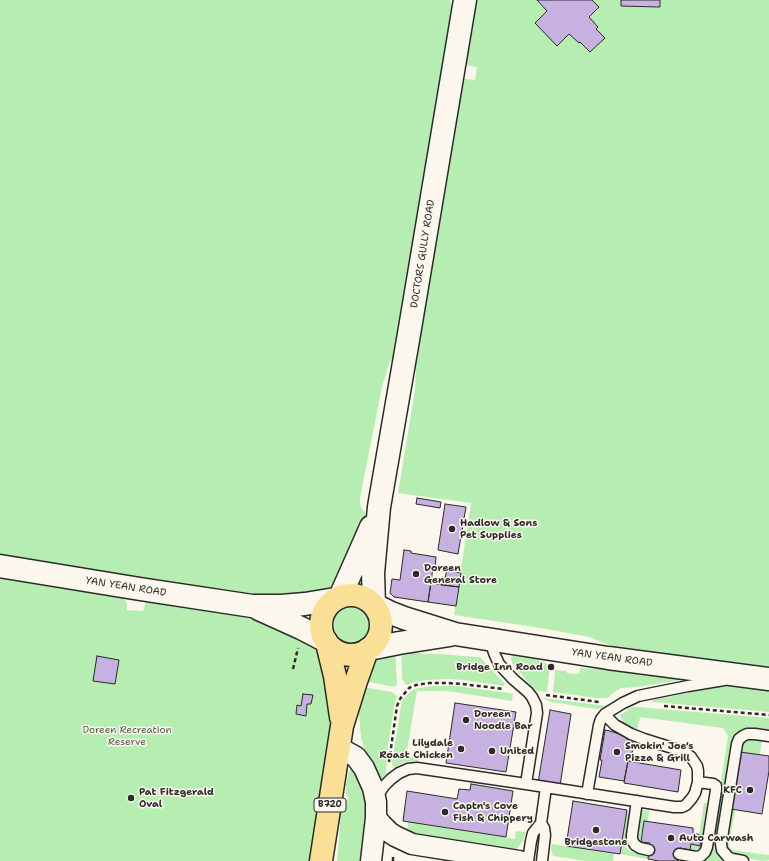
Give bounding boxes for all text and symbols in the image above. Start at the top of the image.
street label: DOCTORS GULLY ROAD [408,199,438,309]
place label: Hadlow & Sons Pet Supplies [460,517,537,540]
marker: Hadlow & Sons Pet Supplies [447,524,457,534]
place label: Doreen General Store [424,562,497,586]
marker: Doreen General Store [411,569,421,579]
street label: YAN YEAN ROAD [85,575,167,599]
street label: YAN YEAN ROAD [571,646,653,670]
place label: Bridge Inn Road [456,661,543,673]
marker: Bridge Inn Road [546,662,556,672]
place label: Doreen Noodle Bar [474,708,533,732]
marker: Doreen Noodle Bar [461,715,471,725]
park label: Doreen Recreation Reserve [82,724,172,748]
place label: Lilydale Roast Chicken [379,737,453,760]
place label: Smokin' Joe's Pizza & Grill [625,740,694,764]
marker: Lilydale Roast Chicken [456,744,466,754]
place label: United [500,745,534,757]
marker: United [487,746,497,756]
marker: Smokin' Joe's Pizza & Grill [612,747,622,757]
place label: KFC [723,784,742,796]
marker: KFC [745,785,755,795]
place label: Pat Fitzgerald Oval [139,786,214,810]
marker: Pat Fitzgerald Oval [126,793,136,803]
road number: B720 [314,798,346,812]
place label: Captn's Cove Fish & Chippery [453,800,533,824]
marker: Captn's Cove Fish & Chippery [440,807,450,817]
marker: Bridgestone [591,825,601,835]
place label: Auto Carwash [679,832,753,844]
marker: Auto Carwash [666,833,676,843]
place label: Bridgestone [565,836,627,848]

